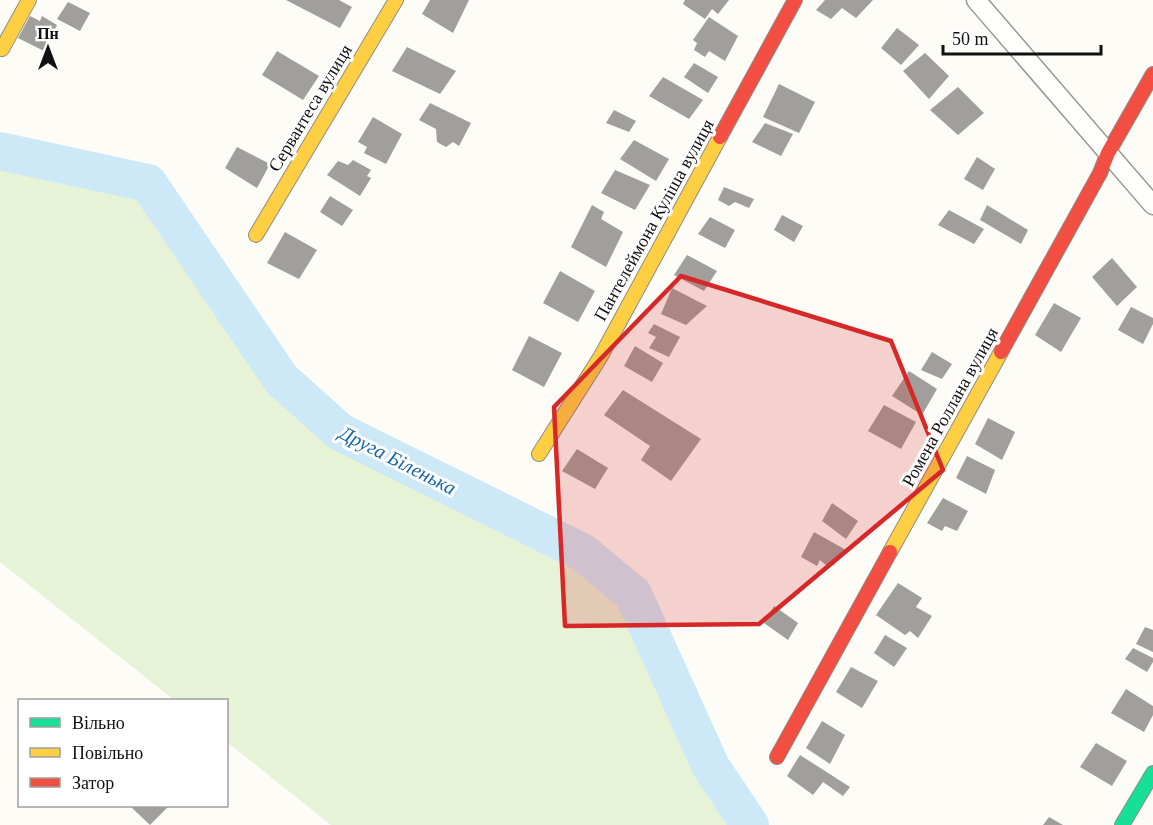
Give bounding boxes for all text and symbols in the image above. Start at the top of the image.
north arrow [18,18,78,78]
scale bar [943,18,1100,56]
text: Пн [37,25,59,42]
text: 50 m [952,29,989,49]
street label: Сервантеса вулиця [264,41,356,175]
street label: Пантелеймона Куліша вулиця [590,116,718,324]
street label: Ромена Роллана вулиця [898,324,1002,490]
water label: Друга Біленька [334,420,460,500]
legend [18,699,228,807]
text: Вільно [72,713,125,733]
text: Повільно [72,743,143,763]
text: Затор [72,773,114,793]

